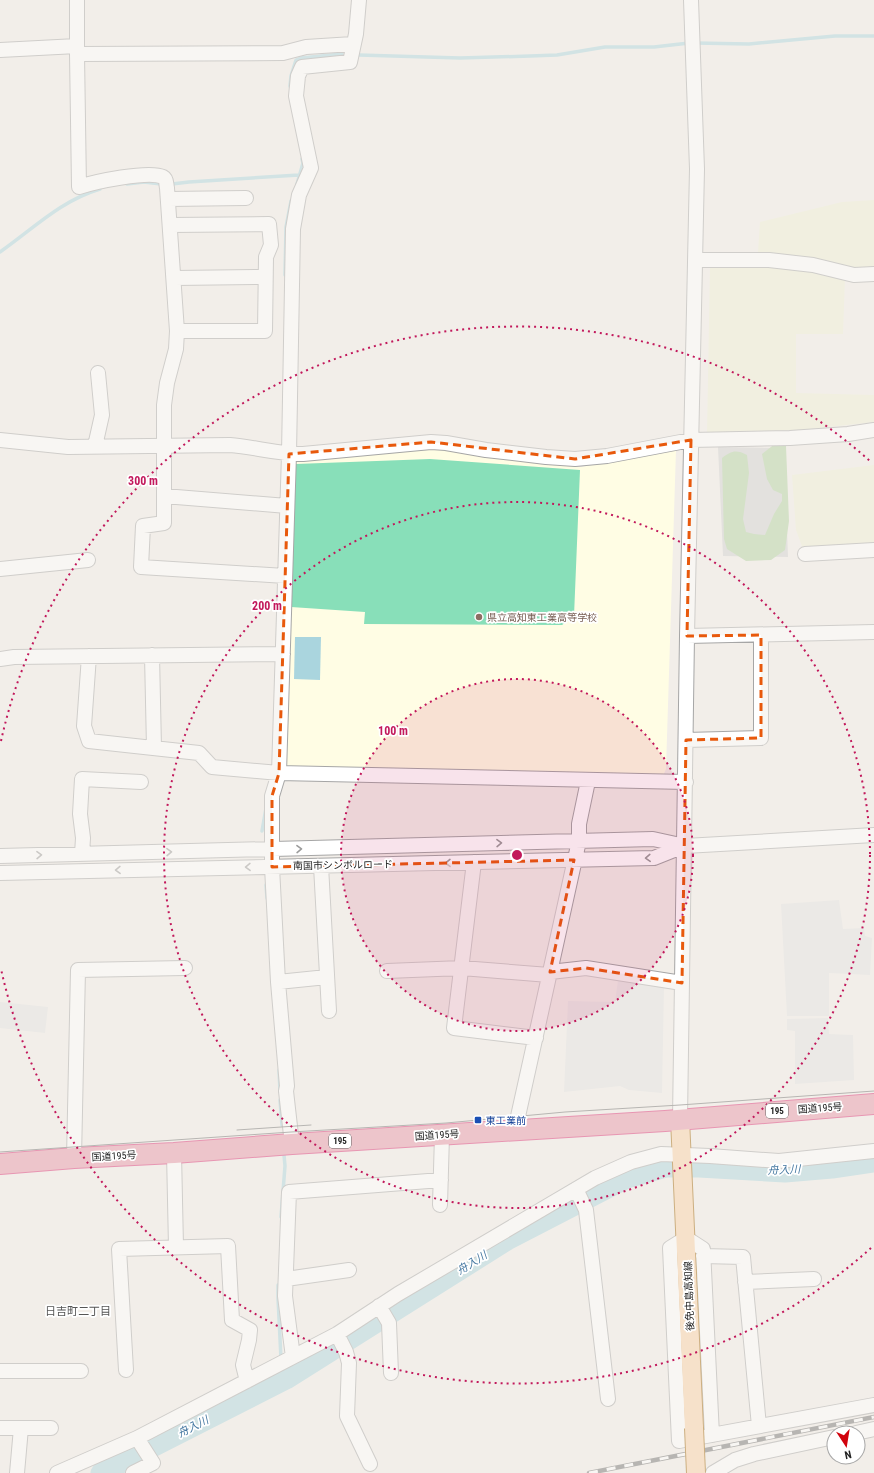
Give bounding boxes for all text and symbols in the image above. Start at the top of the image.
text: 300 m [128,474,158,488]
text: 200 m [252,599,282,613]
marker: 県立高知東工業高等学校 [474,612,484,622]
place label: 県立高知東工業高等学校 [487,612,597,623]
text: 100 m [378,724,408,738]
one-way arrow [496,839,502,848]
one-way arrow [296,844,302,853]
one-way arrow [166,848,172,856]
centre of rings [510,848,524,862]
one-way arrow [36,851,42,859]
one-way arrow [645,853,651,862]
one-way arrow [445,858,451,867]
street label: 南国市シンボルロード [293,859,393,871]
one-way arrow [245,863,251,872]
one-way arrow [115,866,121,875]
street label: 国道195号 [797,1101,843,1115]
road number: 195 [766,1104,788,1118]
marker: 東工業前 [473,1115,483,1125]
place label: 東工業前 [486,1115,526,1126]
street label: 国道195号 [414,1128,460,1142]
road number: 195 [329,1134,351,1148]
street label: 国道195号 [91,1149,137,1163]
water label: 舟入川 [767,1163,802,1177]
water label: 舟入川 [455,1248,490,1277]
street label: 後免中島高知線 [682,1261,696,1331]
district label: 日吉町二丁目 [45,1305,111,1318]
water label: 舟入川 [175,1413,212,1440]
north arrow [826,1425,866,1465]
text: N [843,1447,853,1461]

